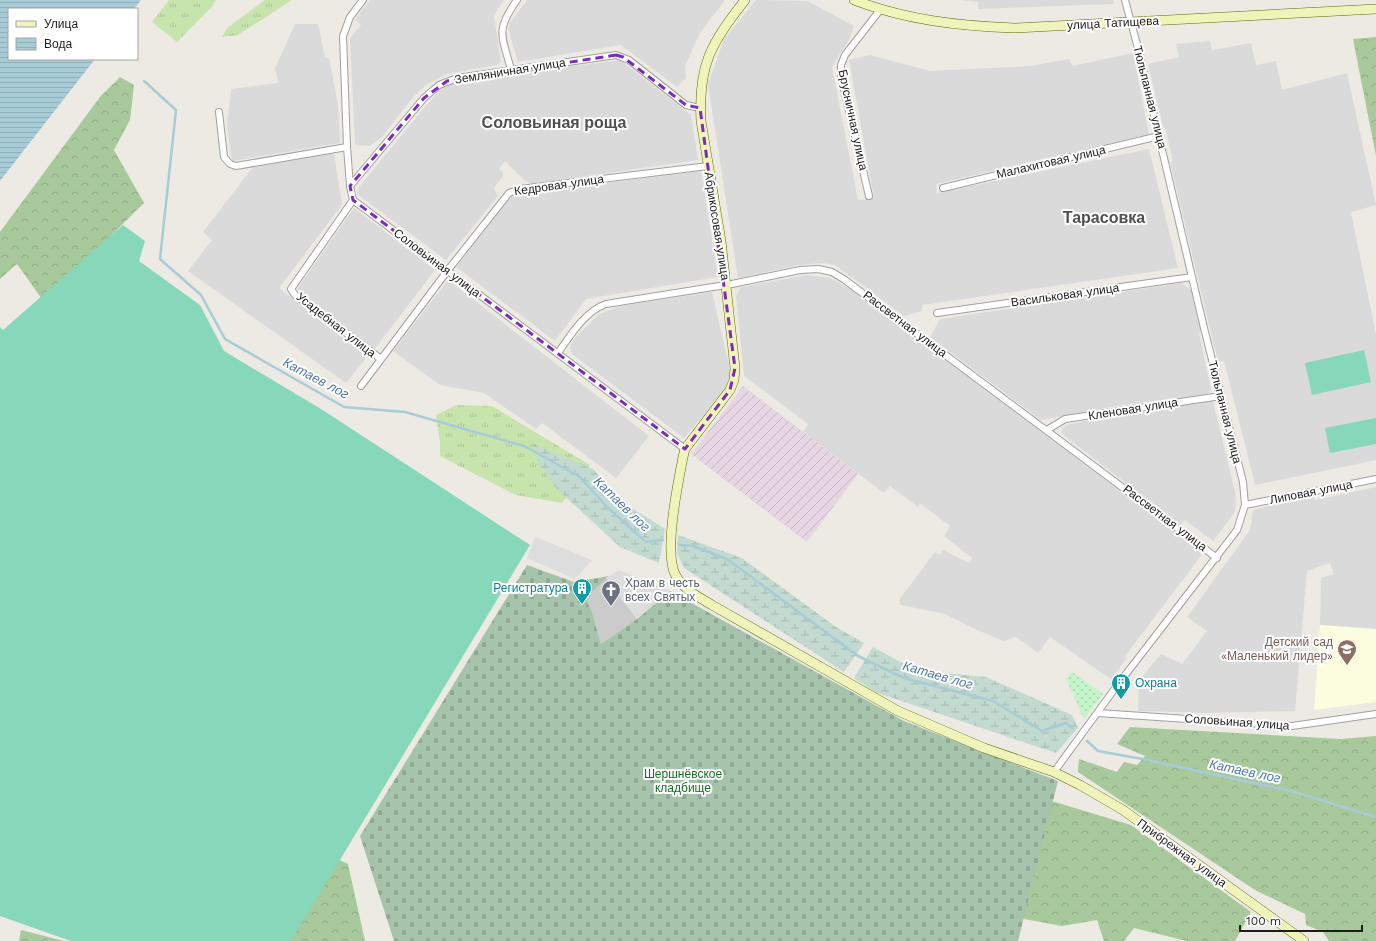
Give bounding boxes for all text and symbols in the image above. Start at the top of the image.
legend [8,8,138,60]
street label: улица Татищева [1067,14,1160,32]
text: Улица [44,17,78,31]
text: Вода [44,37,72,51]
street label: Тюльпанная улица [1130,44,1170,150]
street label: Земляничная улица [454,55,567,87]
street label: Брусничная улица [835,68,871,172]
district label: Соловьиная роща [482,113,626,132]
street label: Малахитовая улица [995,143,1107,181]
street label: Абрикосовая улица [702,171,733,282]
street label: Кедровая улица [513,172,605,198]
district label: Тарасовка [1063,208,1145,227]
street label: Соловьиная улица [391,226,483,300]
street label: Васильковая улица [1010,280,1120,310]
street label: Рассветная улица [860,288,950,360]
street label: Усадебная улица [294,290,379,361]
water label: Катаев лог [281,354,352,402]
street label: Тюльпанная улица [1205,359,1245,465]
street label: Кленовая улица [1087,395,1179,423]
water label: Катаев лог [591,474,654,535]
street label: Липовая улица [1268,477,1354,507]
street label: Рассветная улица [1120,482,1210,554]
place label: Храм в честь всех Святых [625,576,700,604]
building icon: Регистратура [571,577,593,605]
church icon: Храм в честь всех Святых [600,579,622,607]
place label: Регистратура [493,581,568,595]
place label: Детский сад «Маленький лидер» [1221,635,1333,663]
school or university icon: Детский сад «Маленький лидер» [1336,638,1358,666]
water label: Катаев лог [901,658,975,692]
building icon: Охрана [1110,672,1132,700]
place label: Охрана [1135,676,1177,690]
street label: Соловьиная улица [1184,711,1290,733]
water label: Катаев лог [1208,756,1282,786]
park label: Шершнёвское кладбище [644,767,722,795]
street label: Прибрежная улица [1135,816,1230,890]
scale bar [1240,907,1362,933]
text: 100 m [1246,914,1281,928]

